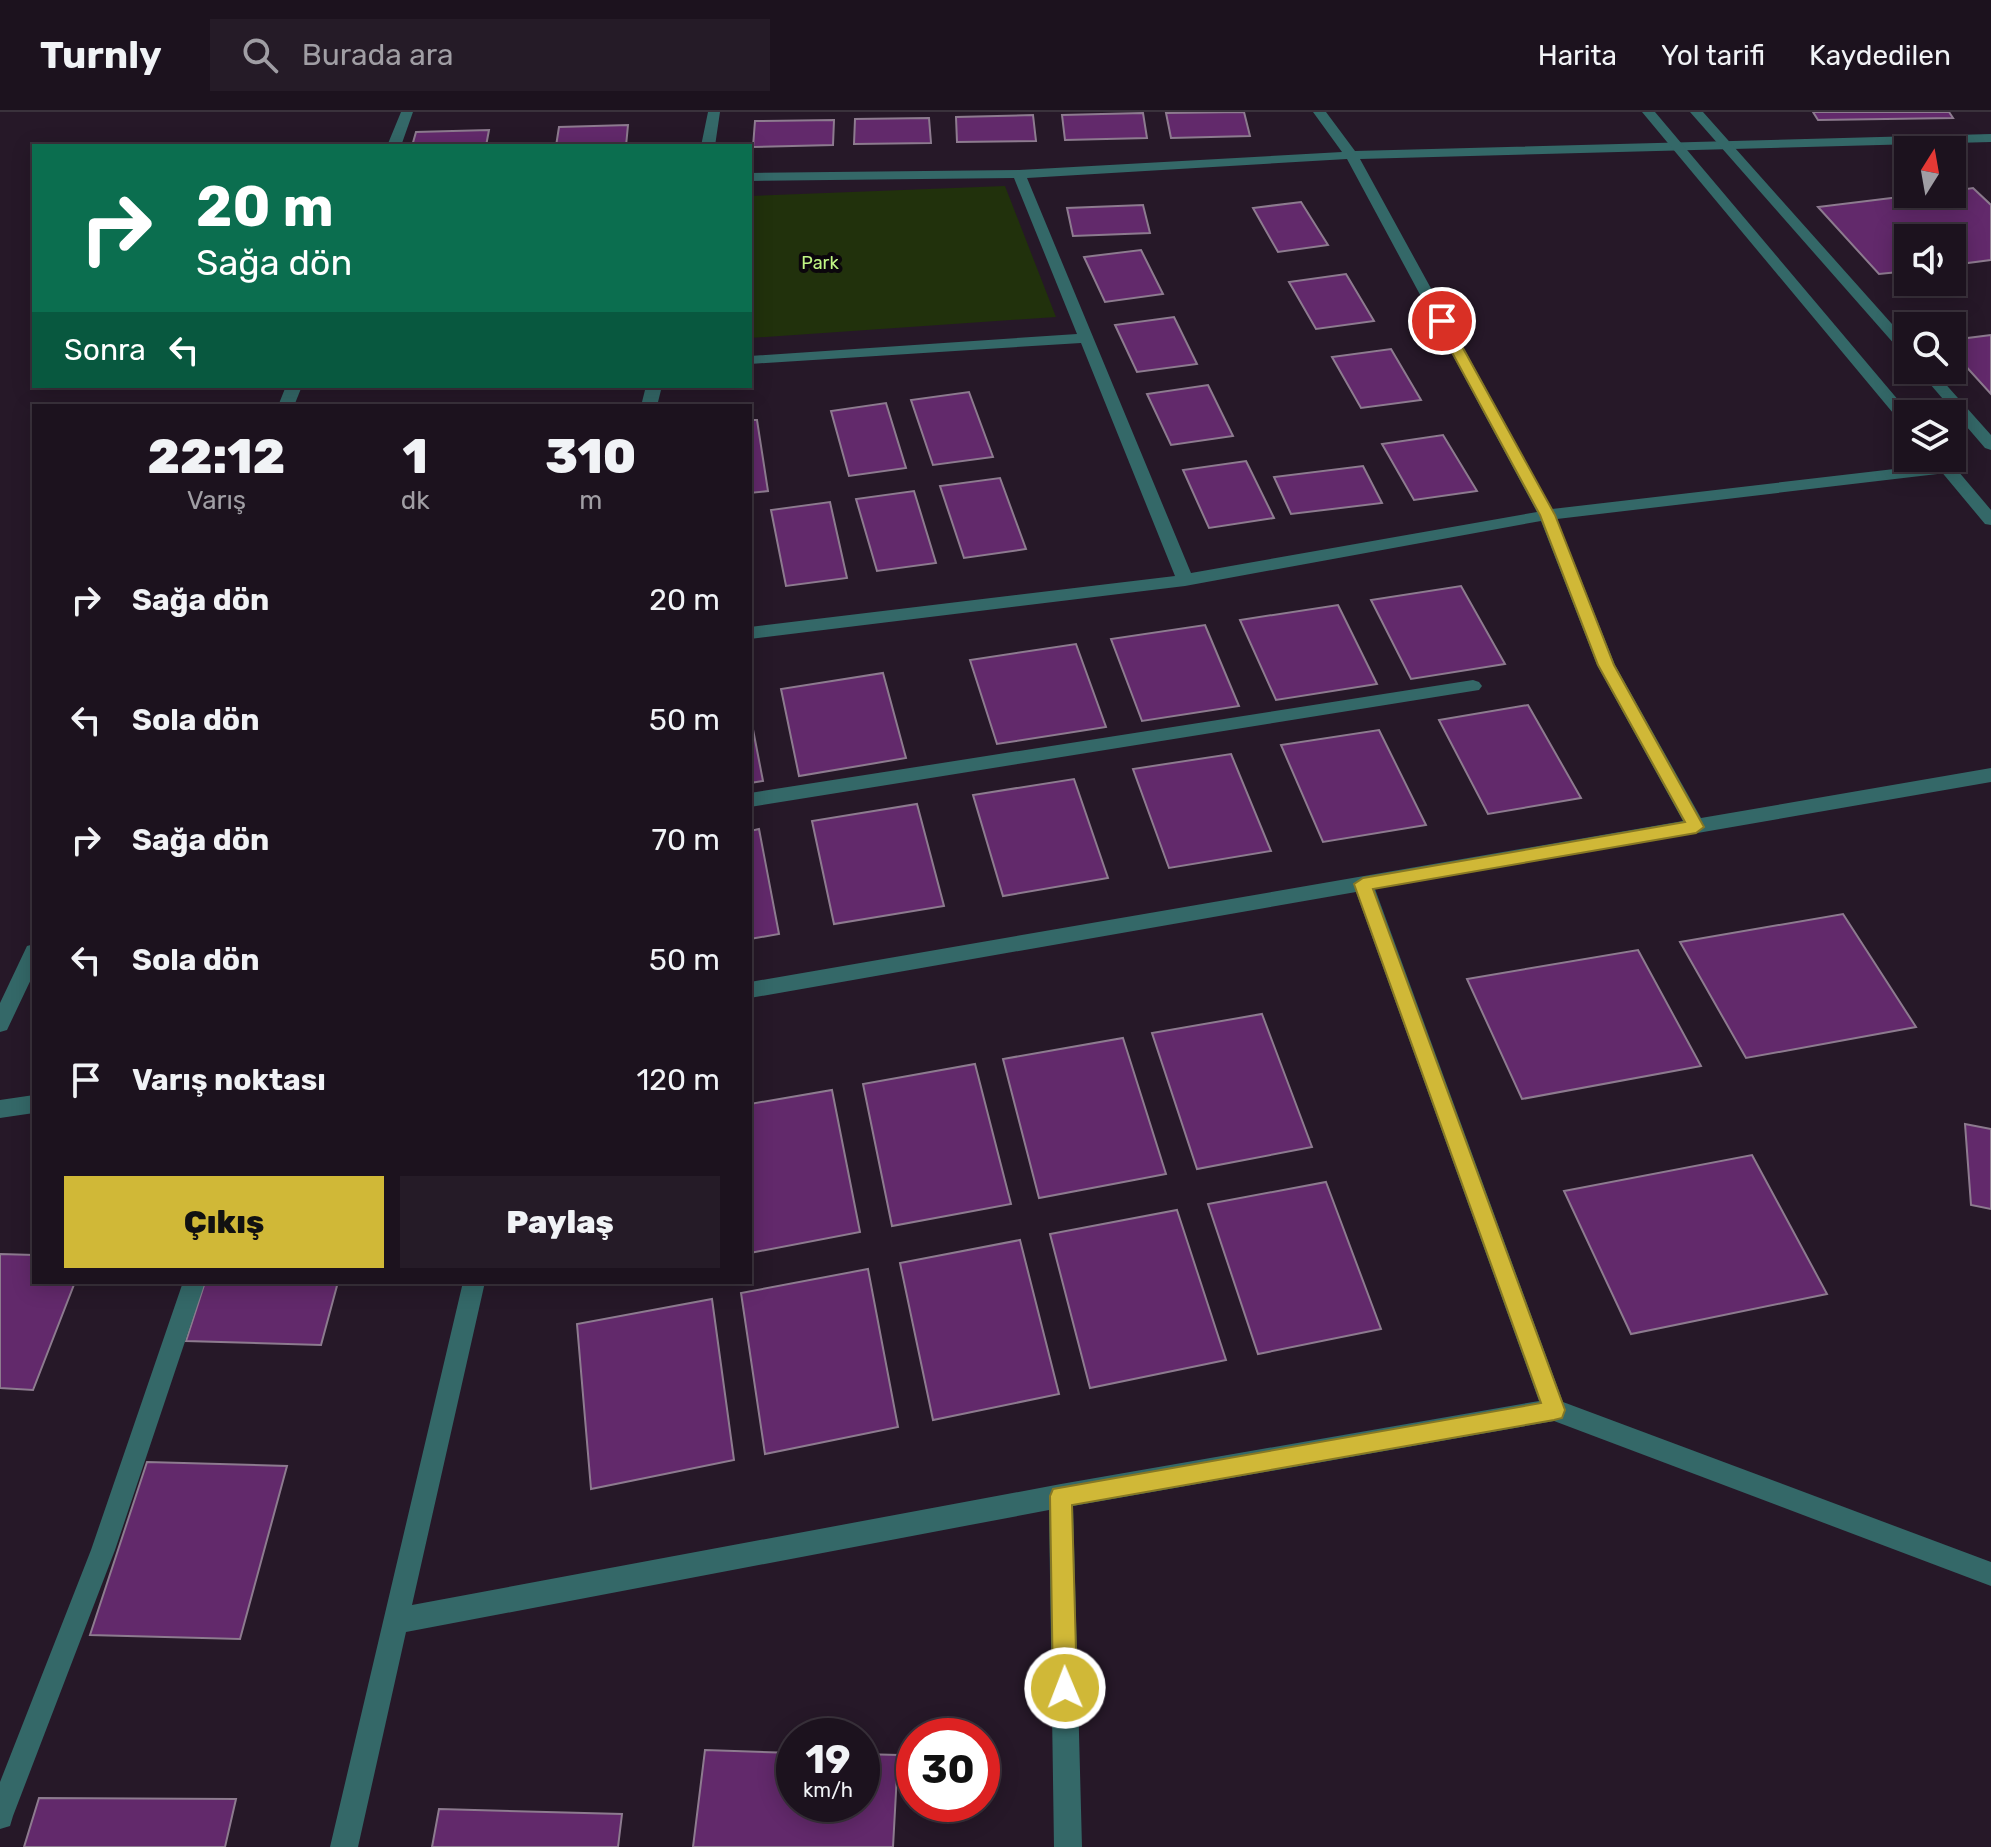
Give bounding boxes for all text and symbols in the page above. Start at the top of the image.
search box [210,19,770,91]
text: Turnly [40,32,162,78]
icon: search [238,33,282,77]
text: Burada ara [302,37,454,73]
text: Harita [1538,39,1617,72]
text: Yol tarifi [1661,39,1765,72]
text: Kaydedilen [1809,39,1951,72]
north arrow [1894,136,1966,208]
map controls [1894,136,1966,472]
text: 20 m [196,174,334,240]
icon: right [64,176,168,280]
button: sound [1894,224,1966,296]
text: Sağa dön [196,241,352,284]
park label: Park [801,252,839,274]
pin [1408,287,1476,355]
icon: arrive [1420,299,1464,343]
button: search [1894,312,1966,384]
icon: left [162,328,206,372]
text: Sonra [64,332,146,368]
button: layers [1894,400,1966,472]
text: 22:12 [148,428,285,485]
text: 1 [403,428,428,485]
text: 310 [545,428,636,485]
text: Varış [187,485,246,516]
text: dk [401,485,430,516]
text: m [579,485,602,516]
icon: right [64,578,108,622]
text: Sağa dön [132,582,269,618]
text: 20 m [649,582,720,618]
icon: left [64,698,108,742]
text: Sola dön [132,702,259,738]
text: 50 m [649,702,720,738]
icon: right [64,818,108,862]
text: Sağa dön [132,822,269,858]
text: 70 m [652,822,720,858]
icon: left [64,938,108,982]
text: Sola dön [132,942,259,978]
text: 50 m [649,942,720,978]
icon: arrive [64,1058,108,1102]
text: Varış noktası [132,1062,326,1098]
text: 120 m [636,1062,720,1098]
button: Çıkış [64,1176,384,1268]
button: Paylaş [400,1176,720,1268]
position arrow [1023,1646,1107,1730]
speed limit sign: 30 [896,1718,1000,1822]
text: 19 [805,1736,851,1783]
text: km/h [803,1778,853,1802]

